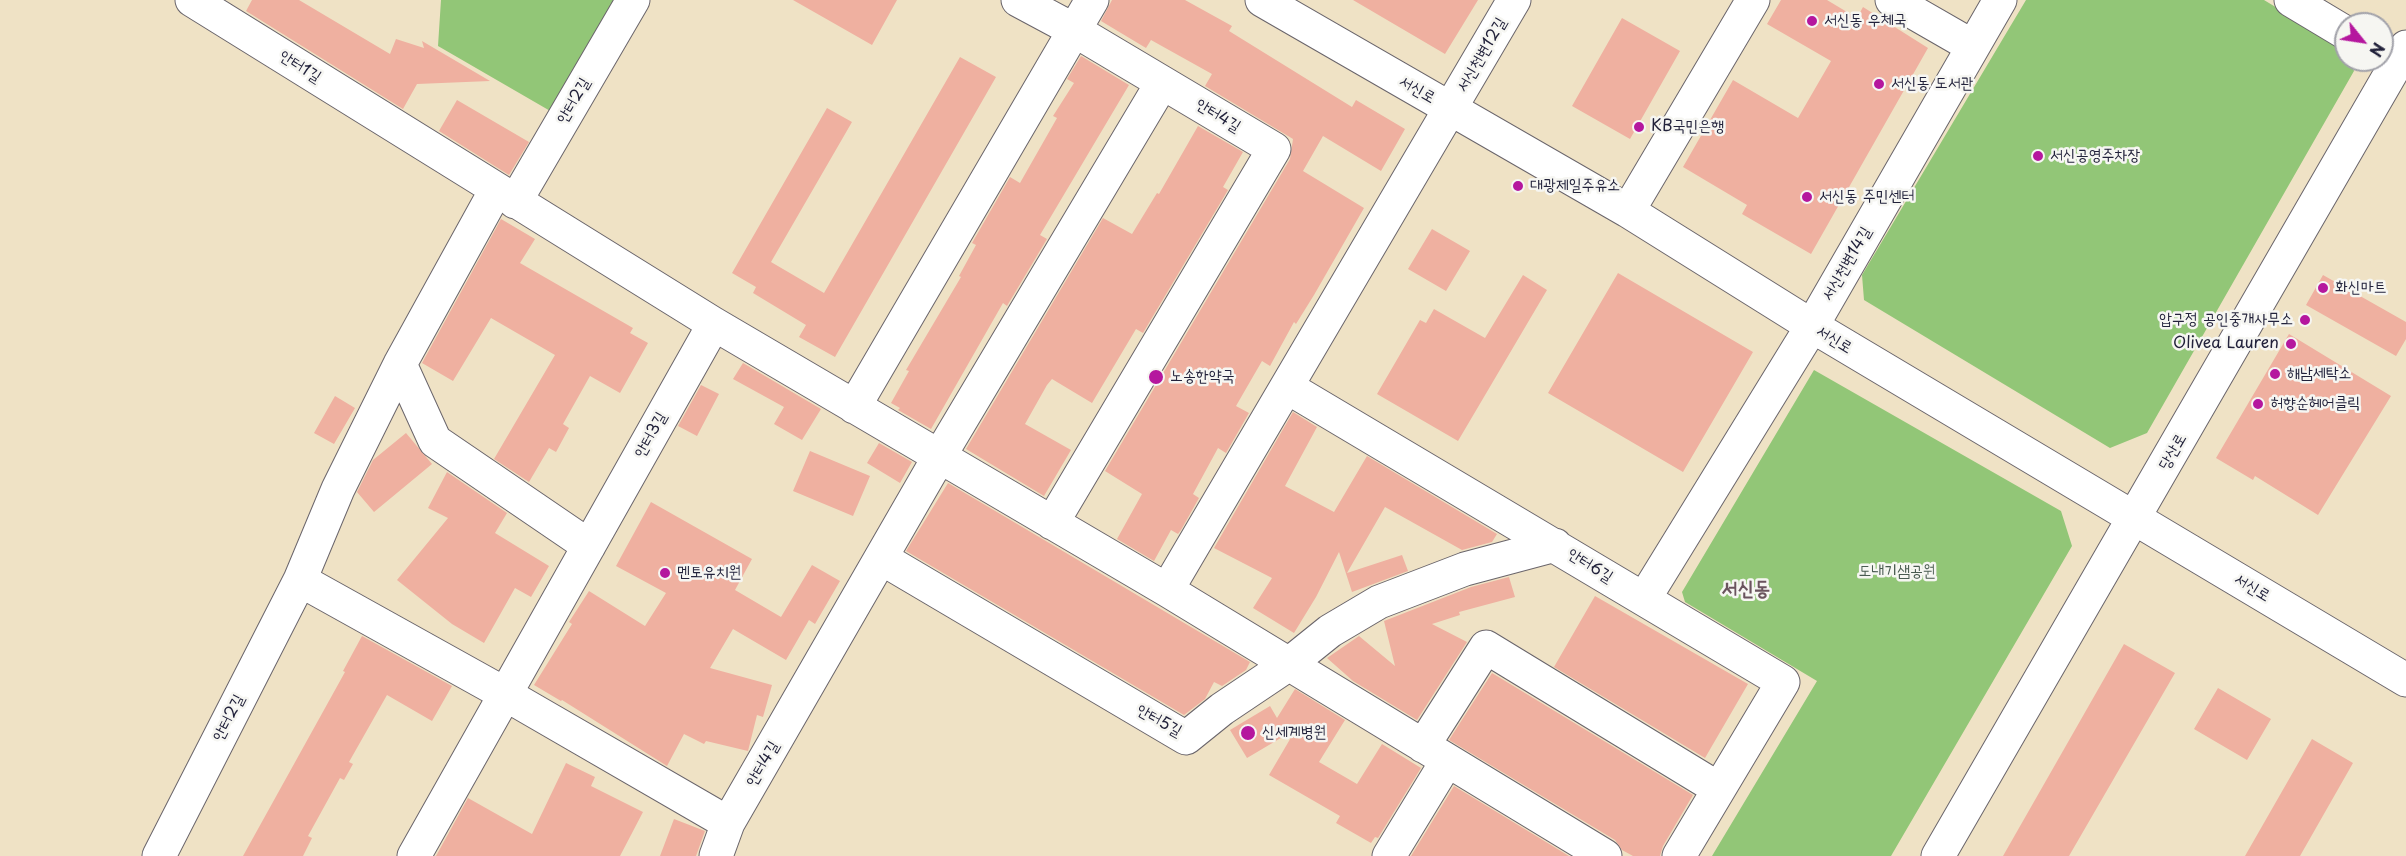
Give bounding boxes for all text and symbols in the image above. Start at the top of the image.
place label: 서신동 우체국 [1824,11,1906,31]
north arrow [2334,12,2394,72]
street label: 서신천변12길 [1453,14,1511,96]
marker: 서신동 우체국 [1805,14,1819,28]
text: N [2364,39,2391,61]
street label: 안터1길 [275,47,325,87]
street label: 서신로 [1395,72,1439,108]
place label: 서신동 도서관 [1891,74,1973,94]
street label: 안터2길 [553,75,595,127]
marker: 서신동 도서관 [1872,77,1886,91]
street label: 안터4길 [1192,95,1244,137]
place label: KB국민은행 [1651,117,1724,137]
marker: KB국민은행 [1632,120,1646,134]
place label: 서신공영주차장 [2050,146,2140,166]
marker: 서신공영주차장 [2031,149,2045,163]
place label: 대광제일주유소 [1530,176,1620,196]
marker: 대광제일주유소 [1511,179,1525,193]
place label: 서신동 주민센터 [1819,187,1914,207]
marker: 서신동 주민센터 [1800,190,1814,204]
street label: 서신천변14길 [1818,224,1876,304]
place label: 화신마트 [2335,278,2386,298]
marker: 화신마트 [2316,281,2330,295]
place label: 압구정 공인중개사무소 [2159,310,2293,330]
marker: 압구정 공인중개사무소 [2298,313,2312,327]
street label: 서신로 [1813,322,1855,358]
place label: Olivea Lauren [2173,334,2279,354]
marker: Olivea Lauren [2284,337,2298,351]
place label: 해남세탁소 [2287,364,2351,384]
place label: 노송한약국 [1170,367,1234,387]
marker: 해남세탁소 [2268,367,2282,381]
marker: 노송한약국 [1147,368,1165,386]
place label: 허향순헤어클릭 [2270,394,2360,414]
marker: 허향순헤어클릭 [2251,397,2265,411]
street label: 안터3길 [631,409,671,461]
street label: 당산로 [2155,430,2191,474]
street label: 안터6길 [1564,545,1616,587]
park label: 도내기샘공원 [1858,562,1936,582]
place label: 멘토유치원 [677,563,741,583]
marker: 멘토유치원 [658,566,672,580]
street label: 서신로 [2231,570,2273,606]
district label: 서신동 [1722,577,1770,601]
street label: 안터2길 [209,691,249,745]
street label: 안터5길 [1133,701,1185,741]
place label: 신세계병원 [1262,723,1326,743]
marker: 신세계병원 [1239,724,1257,742]
street label: 안터4길 [742,738,784,790]

